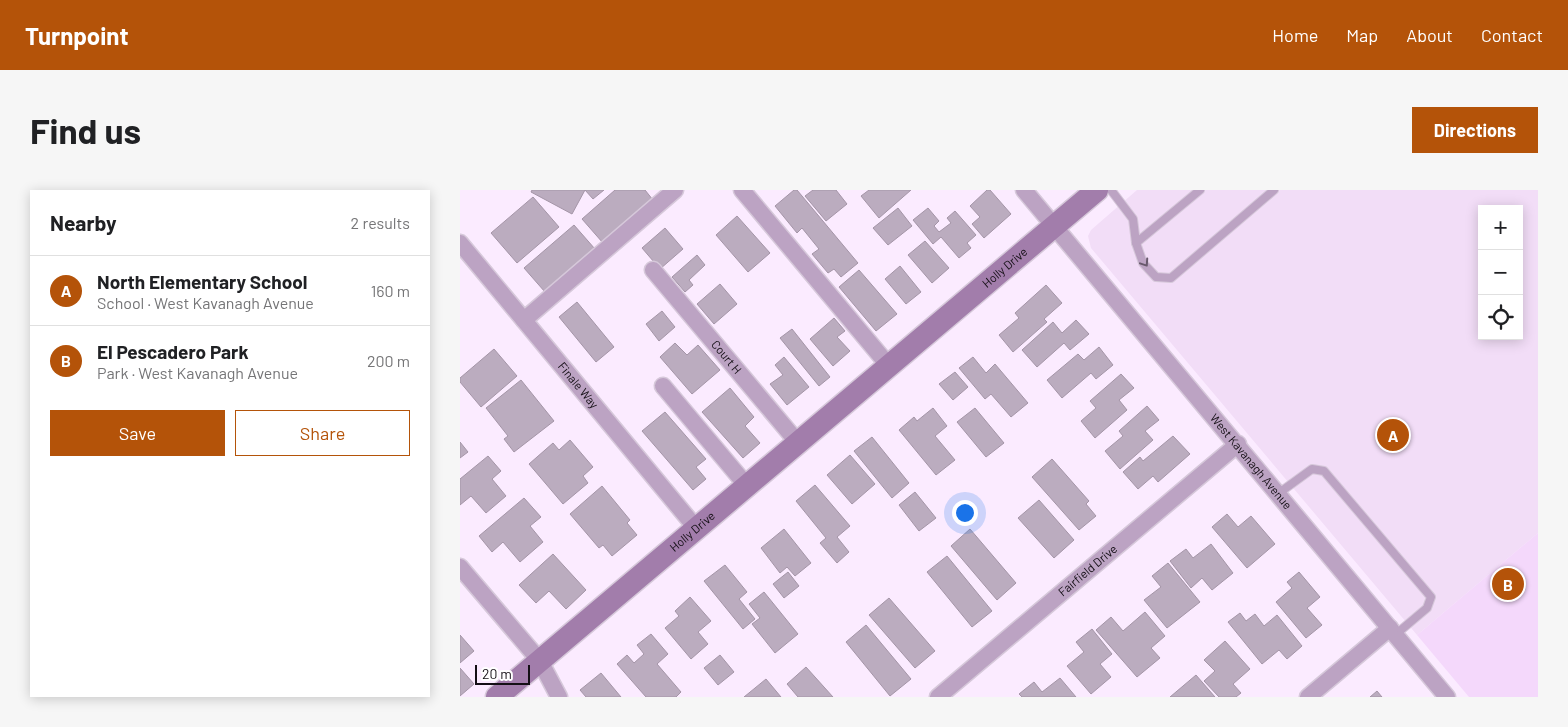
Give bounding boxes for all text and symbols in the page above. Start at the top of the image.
text: Turnpoint [25,21,129,50]
text: Home [1272,24,1318,46]
text: Map [1346,24,1378,46]
text: About [1406,24,1453,46]
text: Contact [1481,24,1543,46]
button: Directions [1412,107,1538,153]
text: Find us [30,109,141,151]
map controls [1478,205,1523,340]
button: + [1478,205,1523,250]
text: Nearby [50,210,116,235]
text: 2 results [351,213,410,232]
street label: Holly Drive [979,244,1030,290]
button: − [1478,250,1523,295]
one-way arrow [1139,257,1148,267]
text: North Elementary School [97,270,307,293]
text: A [61,281,71,300]
text: 160 m [371,281,410,300]
text: School · West Kavanagh Avenue [97,293,314,312]
button: locate [1478,295,1523,340]
street label: Court H [709,337,745,376]
text: El Pescadero Park [97,340,249,363]
text: B [61,351,71,370]
text: 200 m [367,351,410,370]
street label: Finale Way [556,359,602,411]
text: Park · West Kavanagh Avenue [97,363,298,382]
button: Save [50,410,225,456]
button: Share [235,410,410,456]
street label: West Kavanagh Avenue [1208,411,1295,512]
pin: A [1377,416,1409,454]
your location [952,500,978,526]
street label: Holly Drive [667,508,717,554]
street label: Fairfield Drive [1055,541,1119,599]
pin: B [1492,565,1524,603]
scale bar [475,662,530,685]
text: 20 m [482,665,512,682]

